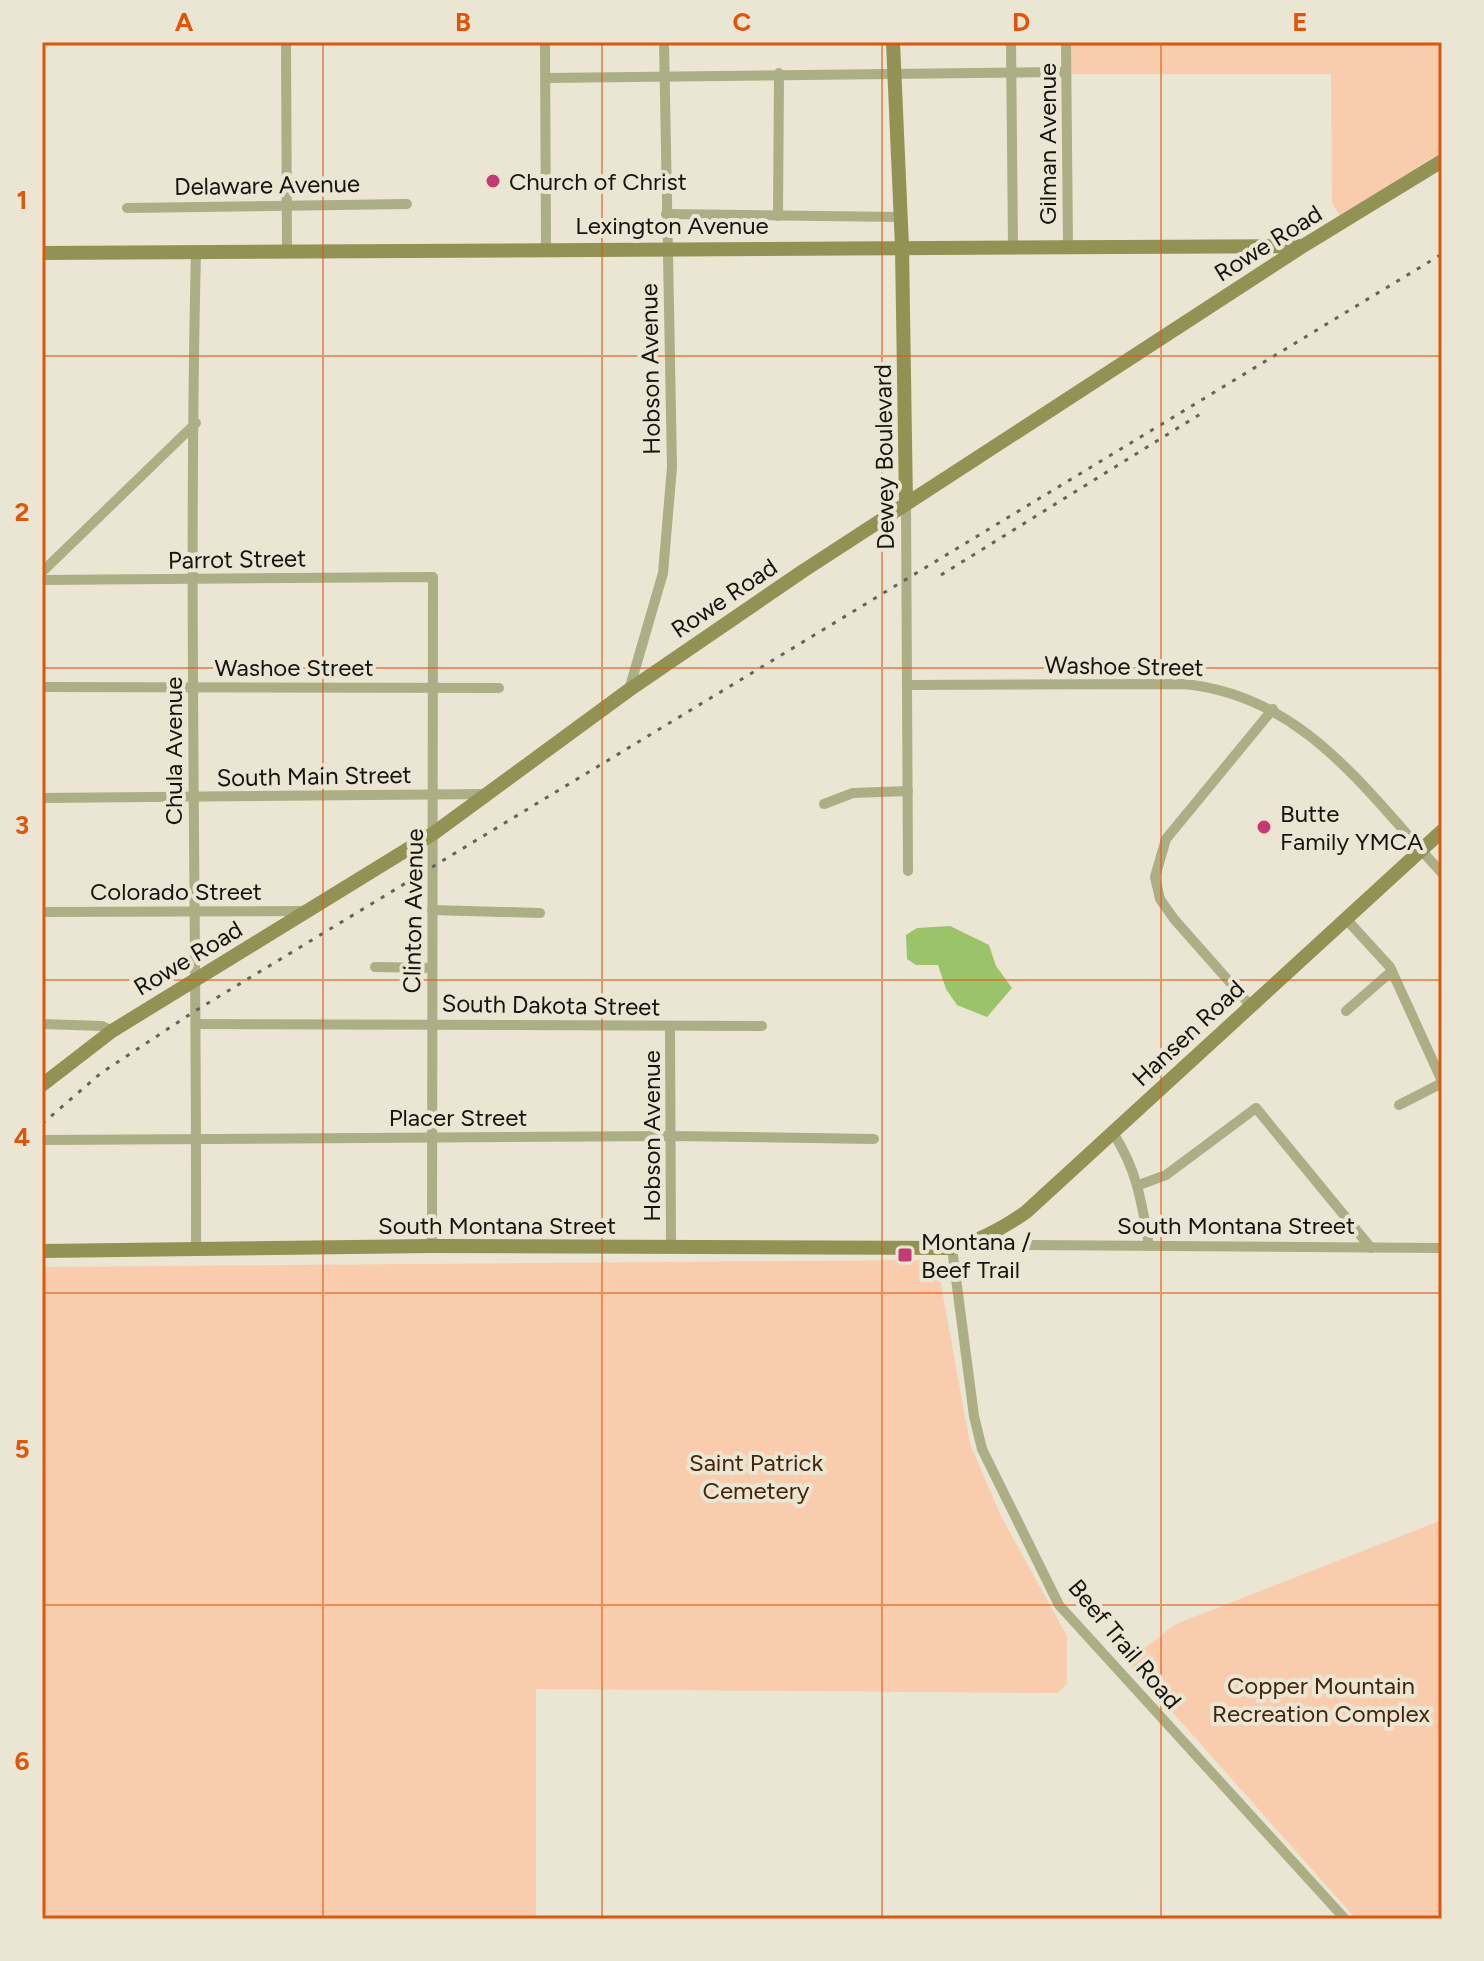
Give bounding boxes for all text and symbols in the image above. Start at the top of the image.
text: A [175,6,194,38]
text: B [455,6,471,38]
text: C [733,6,752,38]
text: D [1012,6,1030,38]
text: E [1292,6,1308,38]
street label: Gilman Avenue [1033,63,1062,225]
place label: Church of Christ [509,167,687,196]
street label: Delaware Avenue [174,169,360,201]
marker: Church of Christ [484,172,502,190]
text: 1 [17,184,27,216]
street label: Rowe Road [1209,199,1327,287]
street label: Lexington Avenue [575,211,769,240]
street label: Hobson Avenue [634,283,666,455]
street label: Dewey Boulevard [868,364,900,550]
text: 2 [14,496,30,528]
street label: Parrot Street [168,543,306,575]
street label: Rowe Road [666,552,782,644]
street label: Washoe Street [1044,650,1204,682]
street label: Washoe Street [214,653,374,682]
street label: Chula Avenue [159,677,188,825]
street label: South Main Street [216,760,412,792]
place label: Butte Family YMCA [1280,799,1424,856]
text: 3 [15,809,29,841]
marker: Butte Family YMCA [1255,818,1273,836]
street label: Clinton Avenue [397,828,429,994]
street label: Colorado Street [90,877,262,906]
street label: Rowe Road [128,914,248,1002]
street label: Hansen Road [1126,974,1250,1092]
street label: South Dakota Street [441,989,661,1021]
street label: Hobson Avenue [637,1050,666,1222]
street label: Placer Street [389,1103,527,1132]
text: 4 [14,1121,30,1153]
street label: South Montana Street [378,1211,616,1240]
street label: South Montana Street [1117,1211,1355,1240]
place label: Montana / Beef Trail [921,1227,1031,1284]
marker: Montana / Beef Trail [896,1246,914,1264]
text: 5 [14,1433,30,1465]
park label: Saint Patrick Cemetery [689,1448,823,1505]
street label: Beef Trail Road [1062,1573,1188,1715]
park label: Copper Mountain Recreation Complex [1212,1671,1431,1728]
text: 6 [14,1745,30,1777]

